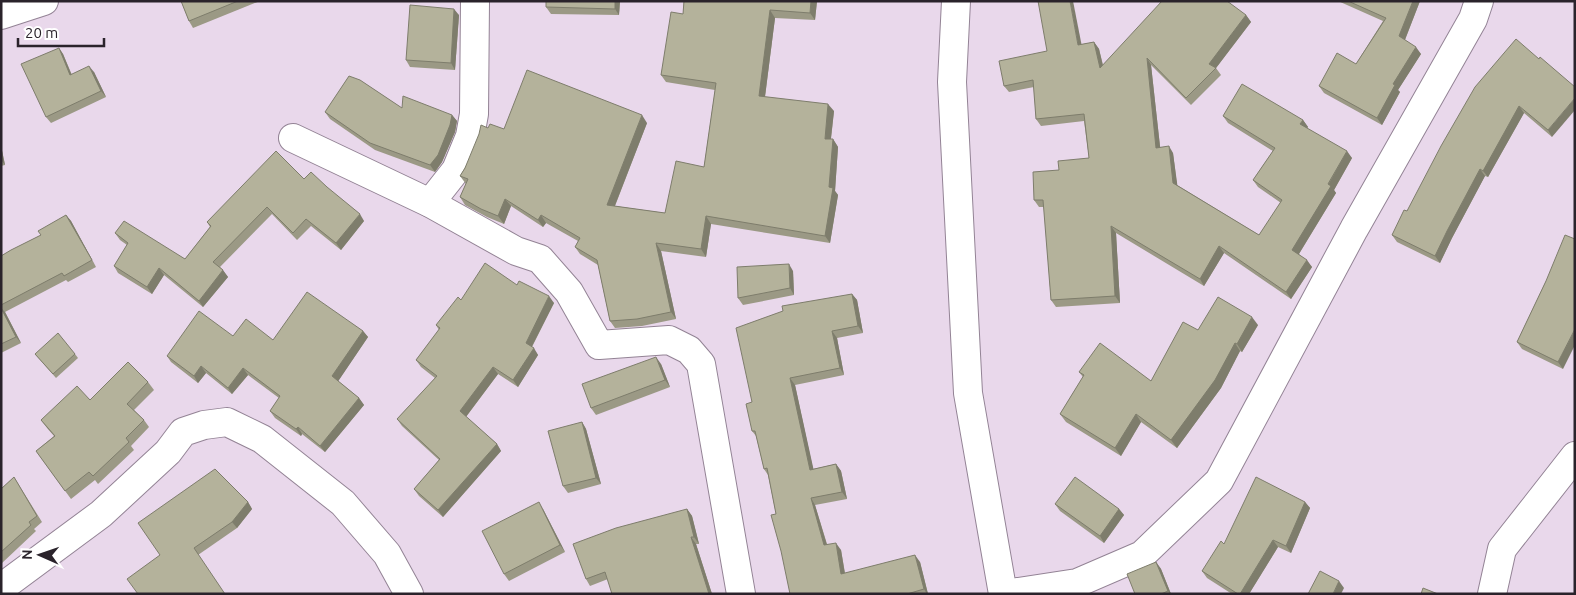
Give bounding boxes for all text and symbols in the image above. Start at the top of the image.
scale bar [18,15,104,47]
text: 20 m [25,24,58,41]
north arrow [15,530,65,580]
text: N [19,549,35,560]

